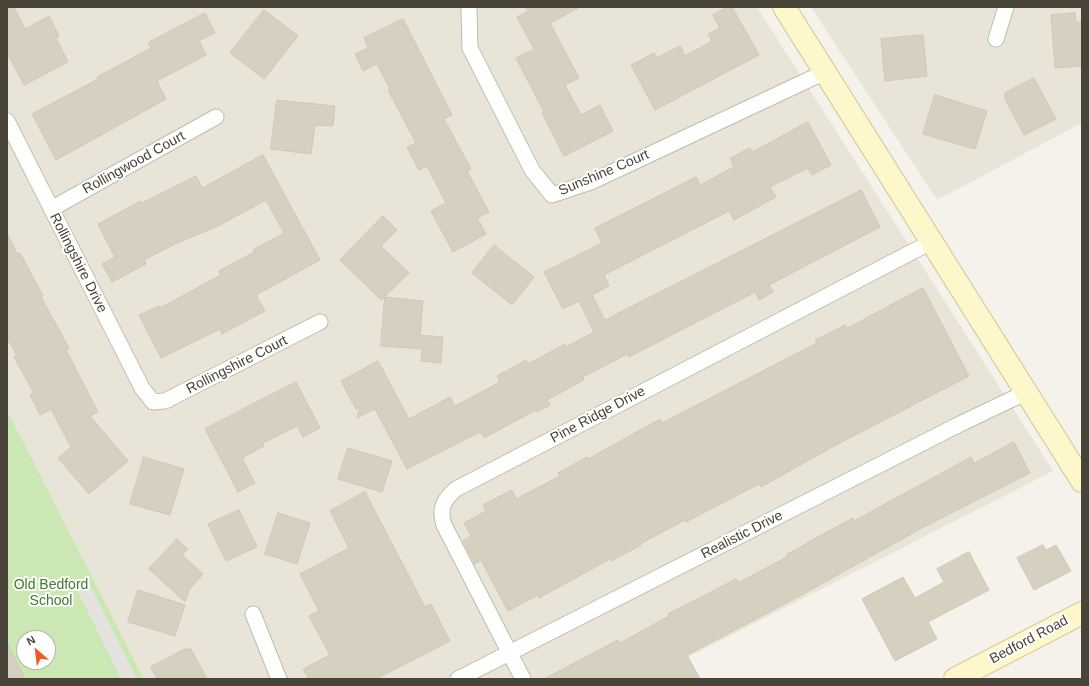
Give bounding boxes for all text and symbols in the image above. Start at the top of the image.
street label: Rollingwood Court [80,128,188,198]
street label: Sunshine Court [556,146,652,200]
street label: Rollingshire Drive [46,210,110,316]
street label: Rollingshire Court [184,332,290,398]
street label: Pine Ridge Drive [548,383,648,447]
street label: Realistic Drive [698,507,786,563]
park label: Old Bedford School [14,577,88,610]
street label: Bedford Road [987,612,1071,668]
north arrow [16,630,56,670]
text: N [25,633,37,647]

